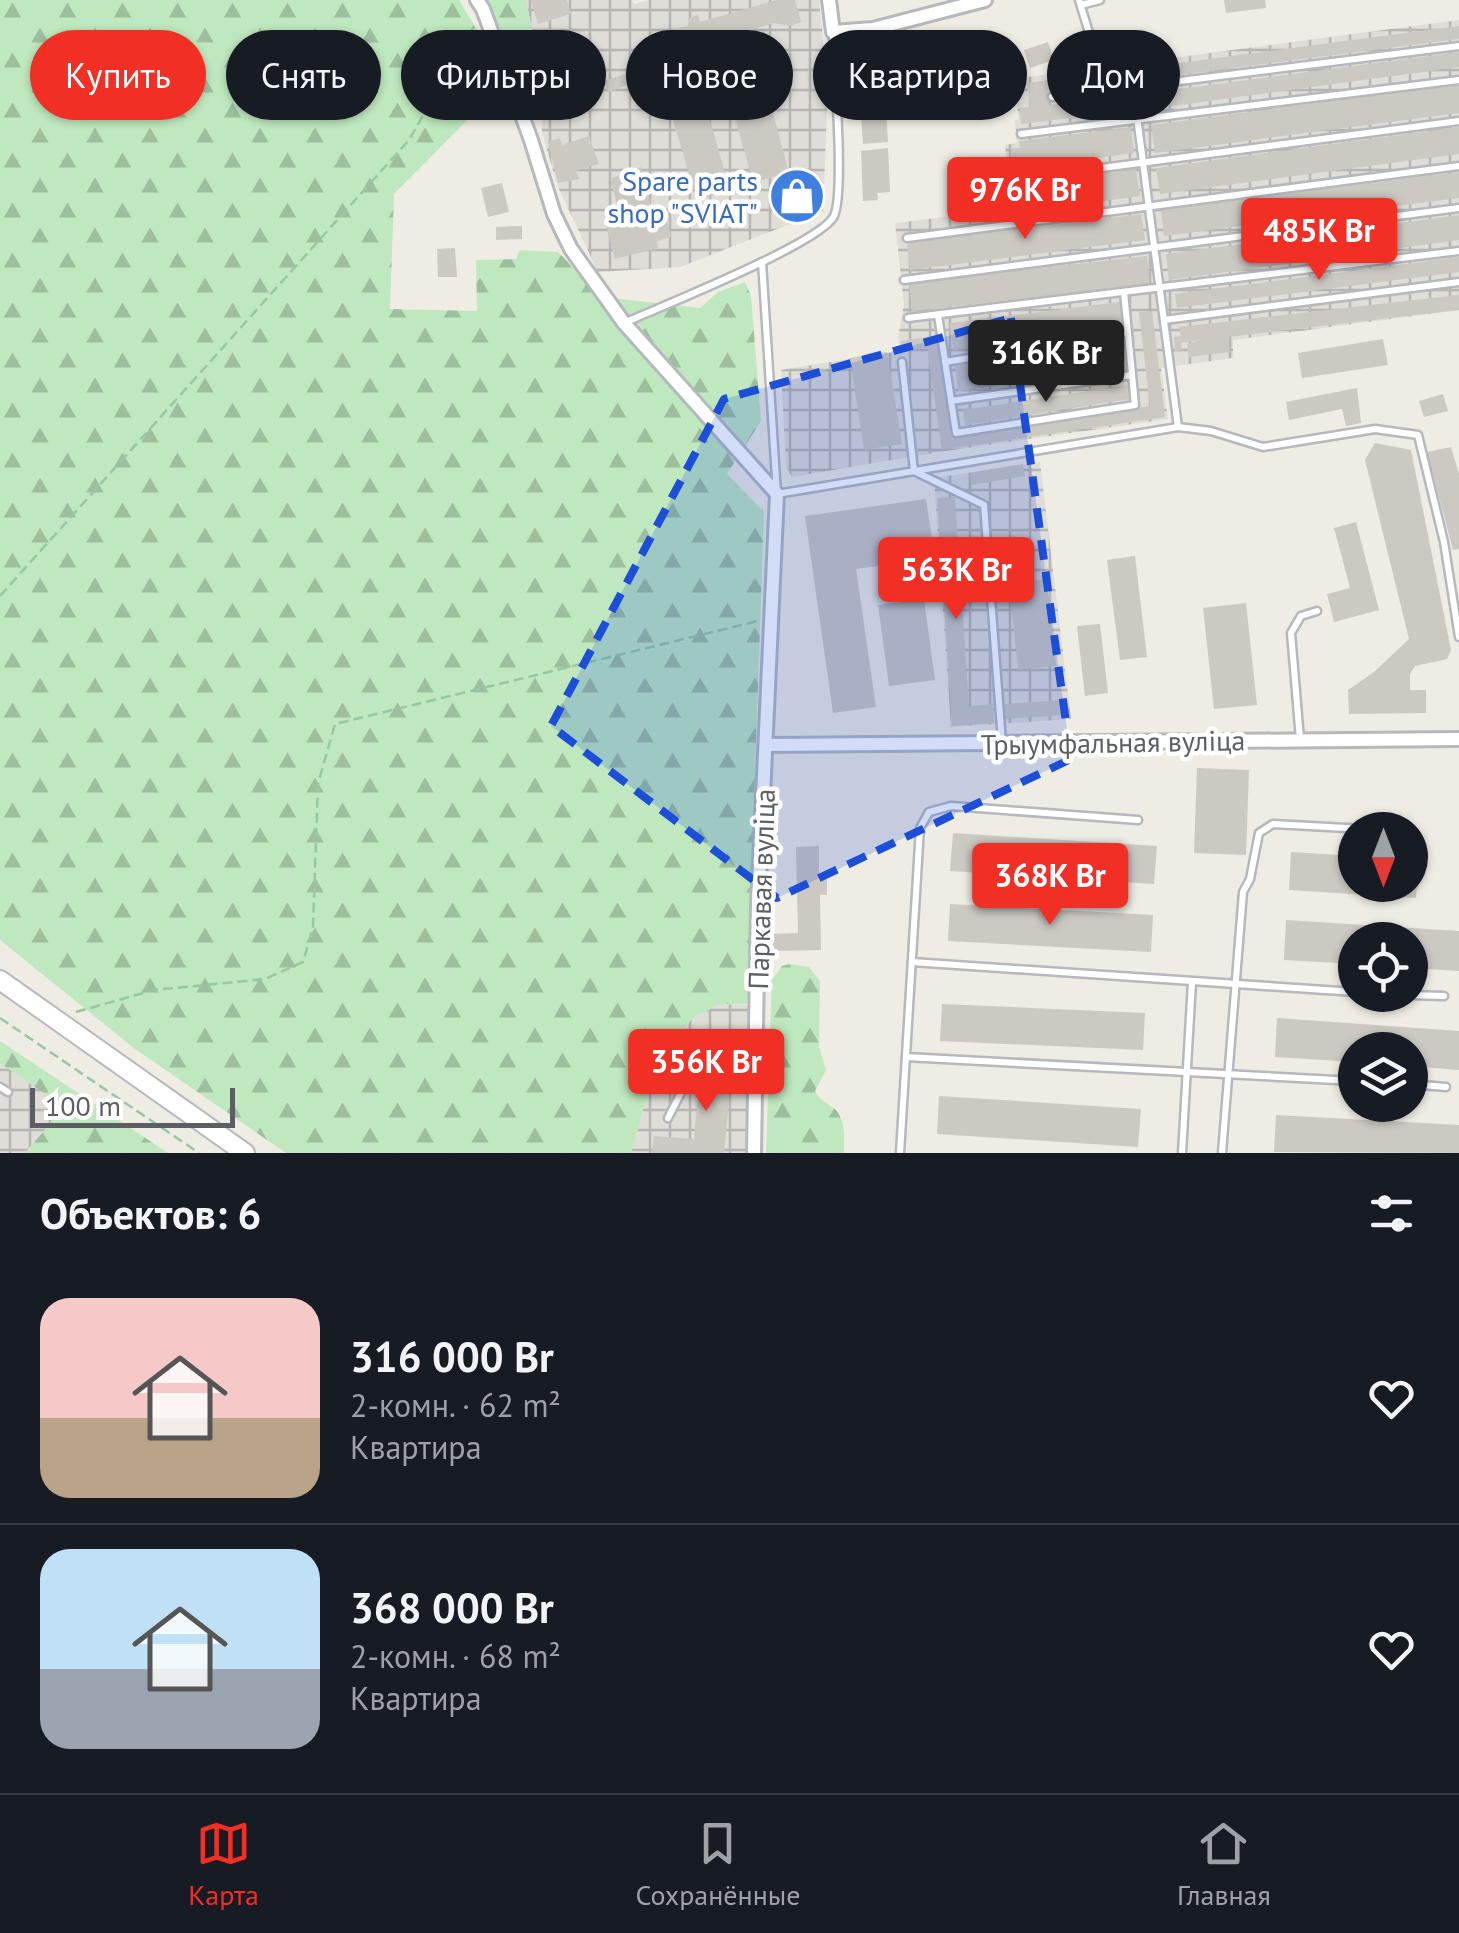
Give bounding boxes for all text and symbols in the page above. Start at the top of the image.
chip: Купить [30,30,206,120]
chip: Снять [226,30,381,120]
chip: Фильтры [401,30,606,120]
chip: Новое [626,30,793,120]
chip: Квартира [813,30,1027,120]
chip: Дом [1047,30,1180,120]
pin: 976K Br [933,157,1117,242]
place label: Spare parts shop "SVIAT" [607,162,758,231]
shop icon: Spare parts shop "SVIAT" [767,166,827,226]
text: 976K Br [969,168,1081,210]
pin: 485K Br [1227,198,1411,283]
text: 485K Br [1263,209,1375,251]
pin: 316K Br [954,320,1138,405]
text: 316K Br [990,331,1102,373]
pin: 563K Br [864,537,1048,622]
text: 563K Br [900,548,1012,590]
street label: Трыумфальная вуліца [980,721,1246,763]
street label: Паркавая вуліца [739,788,783,990]
north arrow [1338,812,1428,902]
map controls [1338,812,1428,1122]
pin: 368K Br [958,843,1142,928]
text: 368K Br [994,854,1106,896]
button: locate [1338,922,1428,1012]
pin: 356K Br [614,1029,798,1114]
button: layers [1338,1032,1428,1122]
text: 356K Br [650,1040,762,1082]
scale bar [30,1083,235,1128]
text: 100 m [45,1087,121,1124]
text: Объектов: 6 [40,1186,261,1241]
icon: filters [1364,1186,1419,1241]
text: 316 000 Br [350,1329,554,1384]
icon: home [120,1338,240,1458]
icon: heart [1364,1371,1419,1426]
text: 2-комн. · 62 m² [350,1384,561,1426]
text: Квартира [350,1426,482,1468]
text: 368 000 Br [350,1580,554,1635]
icon: home [120,1589,240,1709]
icon: heart [1364,1622,1419,1677]
text: 2-комн. · 68 m² [350,1635,561,1677]
text: Квартира [350,1677,482,1719]
tab: Карта [188,1816,259,1913]
tab: Сохранённые [635,1816,801,1913]
tab: Главная [1177,1816,1271,1913]

